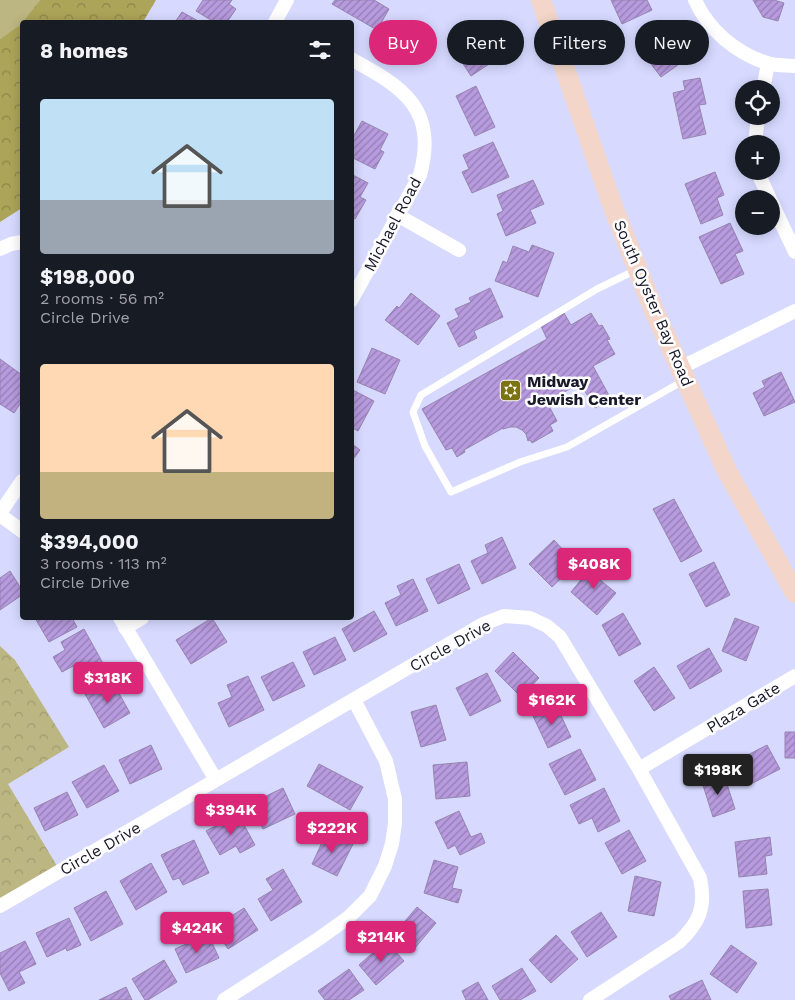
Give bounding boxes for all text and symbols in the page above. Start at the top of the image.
chip: Buy [369,20,437,65]
chip: Rent [447,20,524,65]
chip: Filters [534,20,625,65]
chip: New [635,20,709,65]
icon: filters [306,36,334,64]
text: 8 homes [40,38,128,63]
map controls [735,80,780,235]
button: locate [735,80,780,125]
icon: home [142,131,232,221]
button: + [735,135,780,180]
street label: Michael Road [360,174,425,275]
button: − [735,190,780,235]
street label: South Oyster Bay Road [610,217,697,389]
text: $198,000 [40,264,135,289]
text: 2 rooms · 56 m² [40,289,164,308]
text: Circle Drive [40,308,130,327]
place label: Midway Jewish Center [527,372,641,409]
synagogue icon: Midway Jewish Center [499,378,523,402]
icon: home [142,396,232,486]
text: $394,000 [40,529,139,554]
pin: $408K [559,548,629,590]
text: 3 rooms · 113 m² [40,554,167,573]
text: $408K [568,554,620,573]
text: Circle Drive [40,573,130,592]
street label: Circle Drive [406,615,494,676]
pin: $318K [73,662,143,704]
text: $318K [84,668,132,687]
street label: Plaza Gate [703,678,784,737]
pin: $162K [517,684,587,726]
text: $162K [528,690,576,709]
pin: $198K [683,754,753,796]
text: $198K [694,760,742,779]
pin: $394K [196,794,266,836]
text: $394K [205,800,257,819]
pin: $222K [297,812,367,854]
street label: Circle Drive [57,818,144,879]
text: $222K [307,818,357,837]
pin: $424K [162,912,232,954]
text: $424K [171,918,223,937]
pin: $214K [346,920,416,963]
text: $214K [357,927,405,946]

